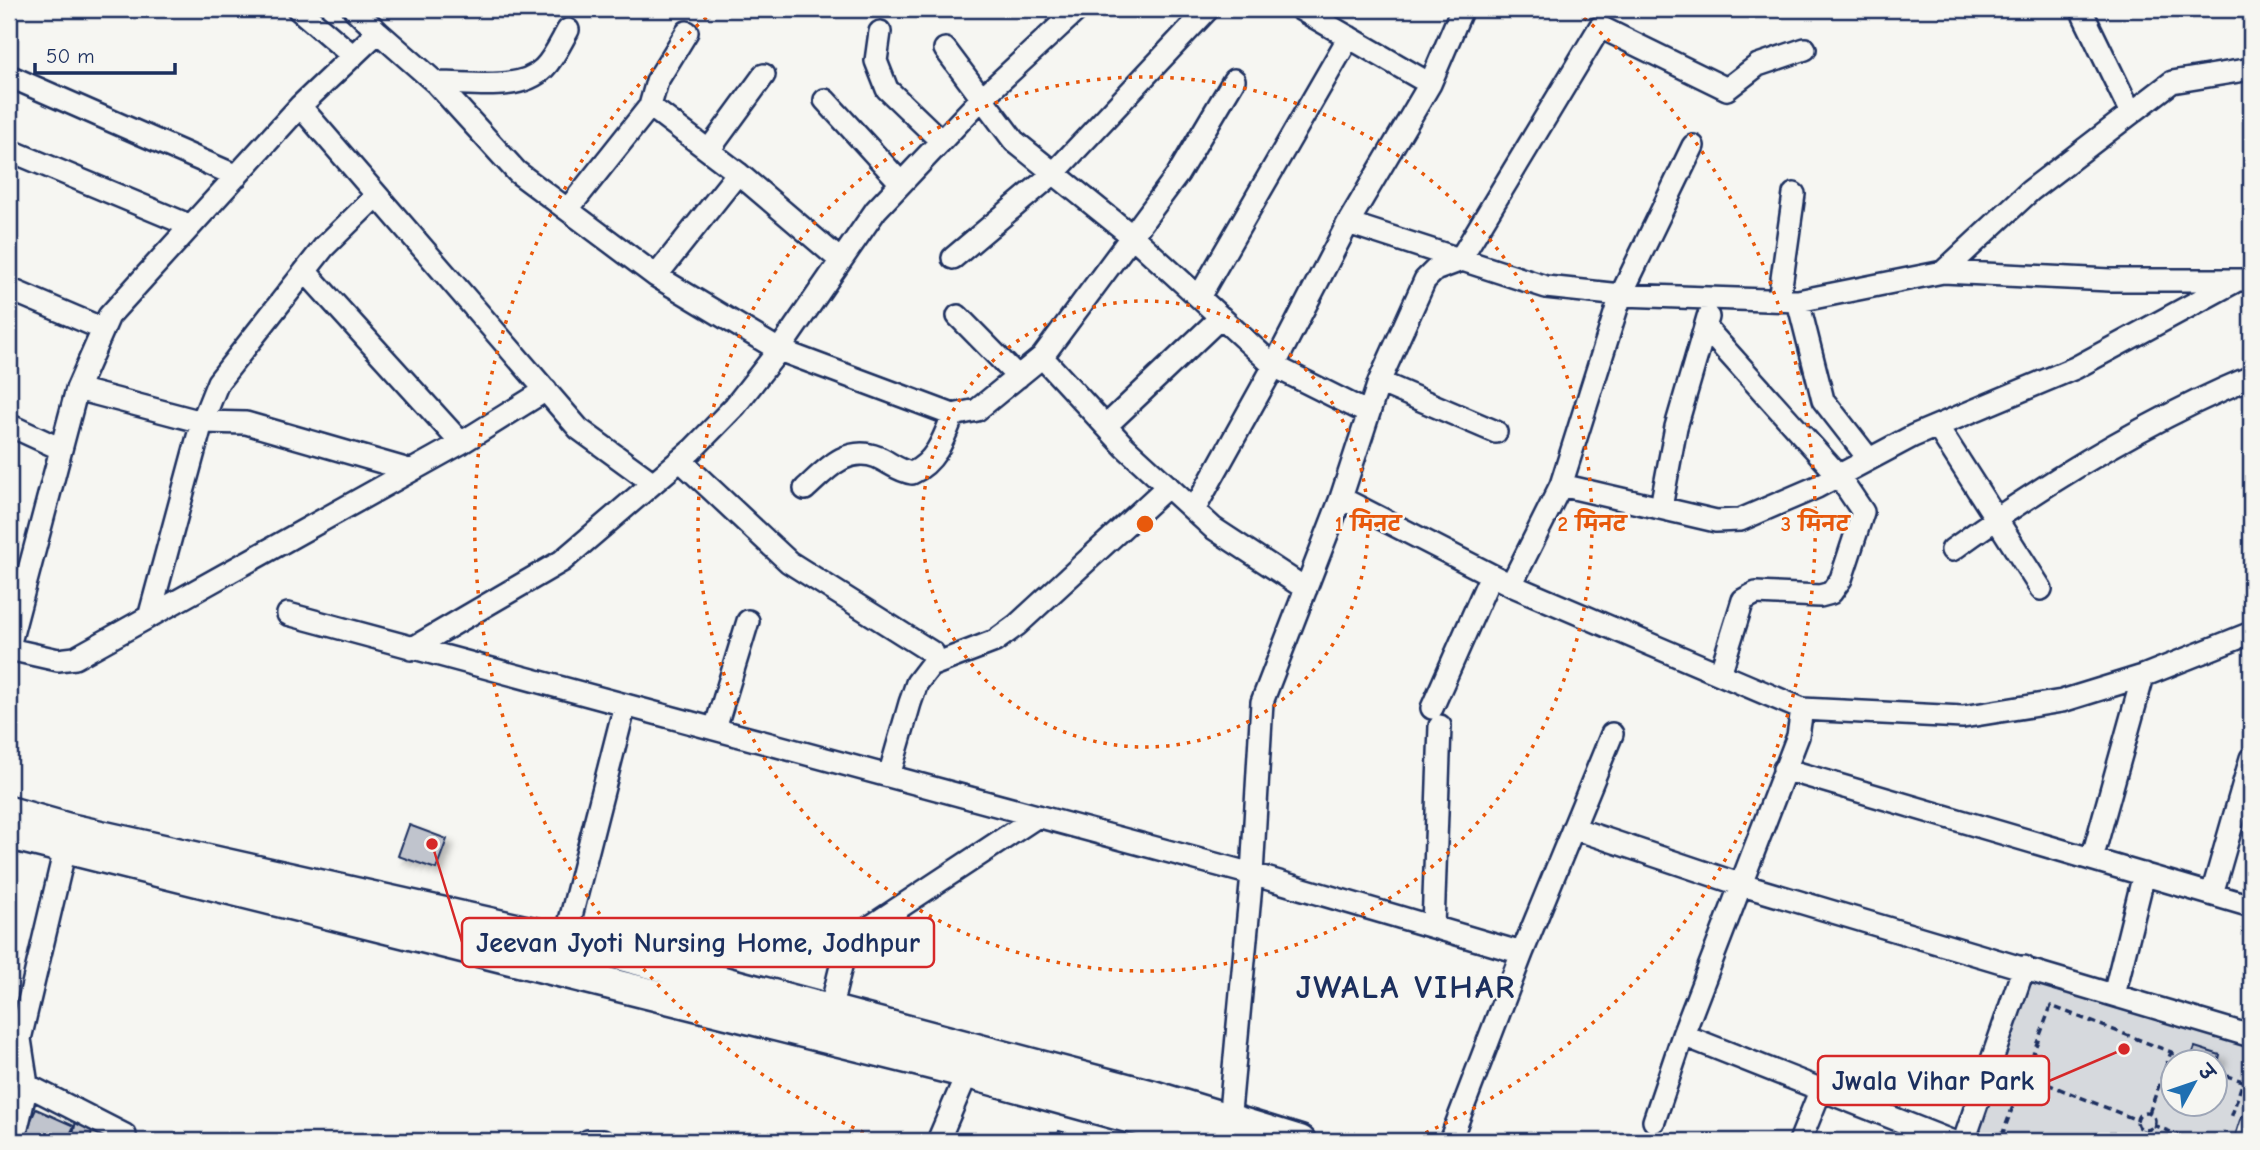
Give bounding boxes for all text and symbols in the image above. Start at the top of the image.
scale bar [35,32,175,76]
text: 50 m [46,44,95,68]
text: 1 मिनट [1335,508,1404,536]
text: 2 मिनट [1558,508,1629,536]
text: 3 मिनट [1781,508,1852,536]
centre of rings [1133,512,1157,536]
callout: Jeevan Jyoti Nursing Home, Jodhpur [462,918,934,967]
text: Jeevan Jyoti Nursing Home, Jodhpur [476,927,921,959]
district label: JWALA VIHAR [1296,968,1516,1006]
north arrow [2158,1048,2228,1118]
callout: Jwala Vihar Park [1818,1056,2049,1105]
text: उ [2192,1059,2220,1086]
text: Jwala Vihar Park [1832,1065,2035,1097]

